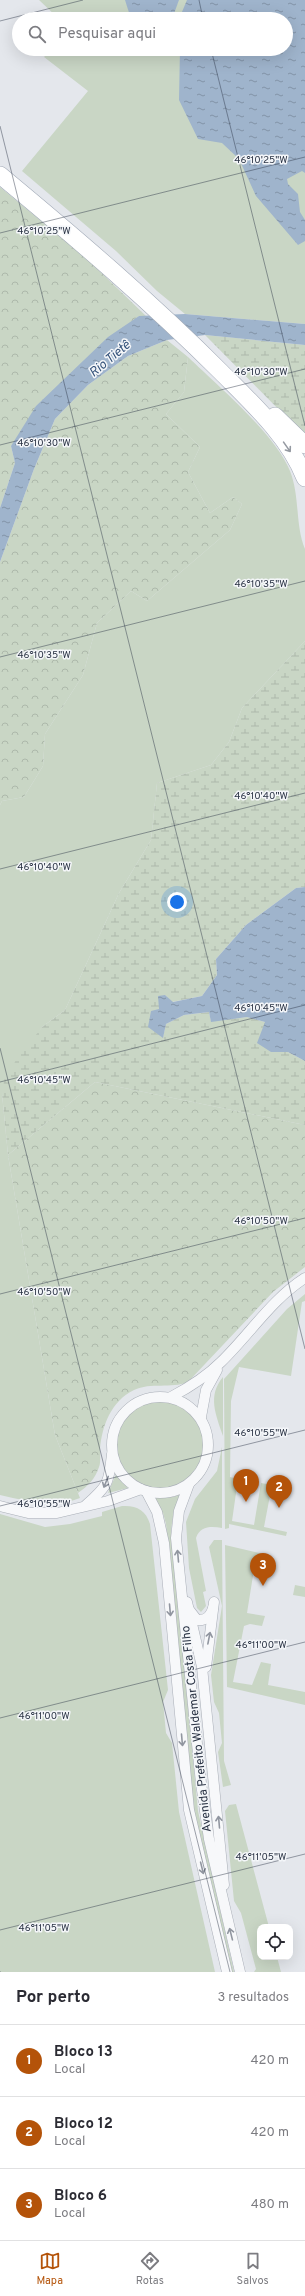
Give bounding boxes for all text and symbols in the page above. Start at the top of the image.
search box [12,12,293,56]
icon: search [26,23,48,45]
text: Pesquisar aqui [58,25,156,44]
text: 46°10'25"W [234,154,288,167]
text: 46°10'25"W [17,225,71,238]
water label: Rio Tietê [86,337,134,381]
text: 46°10'30"W [234,366,288,379]
text: 46°10'30"W [17,437,71,450]
one-way arrow [283,441,291,452]
text: 46°10'35"W [234,578,288,591]
text: 46°10'35"W [17,649,71,662]
text: 46°10'40"W [234,790,288,803]
text: 46°10'40"W [17,861,71,874]
your location [167,892,187,912]
text: 46°10'45"W [234,1002,288,1015]
text: 46°10'45"W [17,1074,71,1087]
text: 46°10'50"W [234,1215,288,1228]
text: 46°10'50"W [17,1286,71,1299]
text: 46°10'55"W [234,1427,288,1440]
pin: 1 [233,1469,259,1502]
pin: 2 [266,1475,292,1508]
one-way arrow [102,1476,110,1488]
text: 46°10'55"W [17,1498,71,1511]
one-way arrow [174,1550,182,1563]
pin: 3 [250,1553,276,1586]
one-way arrow [166,1603,174,1616]
street label: Avenida Prefeito Waldemar Costa Filho [178,1624,216,1833]
one-way arrow [206,1632,214,1645]
text: 46°11'00"W [235,1639,287,1652]
text: 46°11'00"W [18,1710,70,1723]
one-way arrow [179,1733,186,1746]
one-way arrow [215,1816,222,1829]
text: 46°11'05"W [236,1851,286,1864]
one-way arrow [198,1861,206,1874]
text: 46°11'05"W [19,1922,69,1935]
map controls [257,1924,293,1960]
button: locate [257,1924,293,1960]
one-way arrow [226,1928,234,1941]
text: Por perto [16,1987,90,2009]
text: 3 resultados [217,1990,289,2006]
text: Bloco 13 [54,2043,113,2062]
text: 1 [26,2053,32,2069]
text: 420 m [251,2053,289,2069]
text: Local [54,2062,85,2078]
text: Bloco 12 [54,2115,113,2134]
text: 2 [25,2125,33,2141]
text: 420 m [251,2125,289,2141]
text: Local [54,2134,85,2150]
text: Bloco 6 [54,2187,107,2206]
text: 3 [25,2197,33,2213]
text: 480 m [251,2197,289,2213]
text: Local [54,2206,85,2222]
tab: Mapa [36,2250,63,2288]
tab: Rotas [136,2250,164,2288]
tab: Salvos [237,2250,269,2288]

